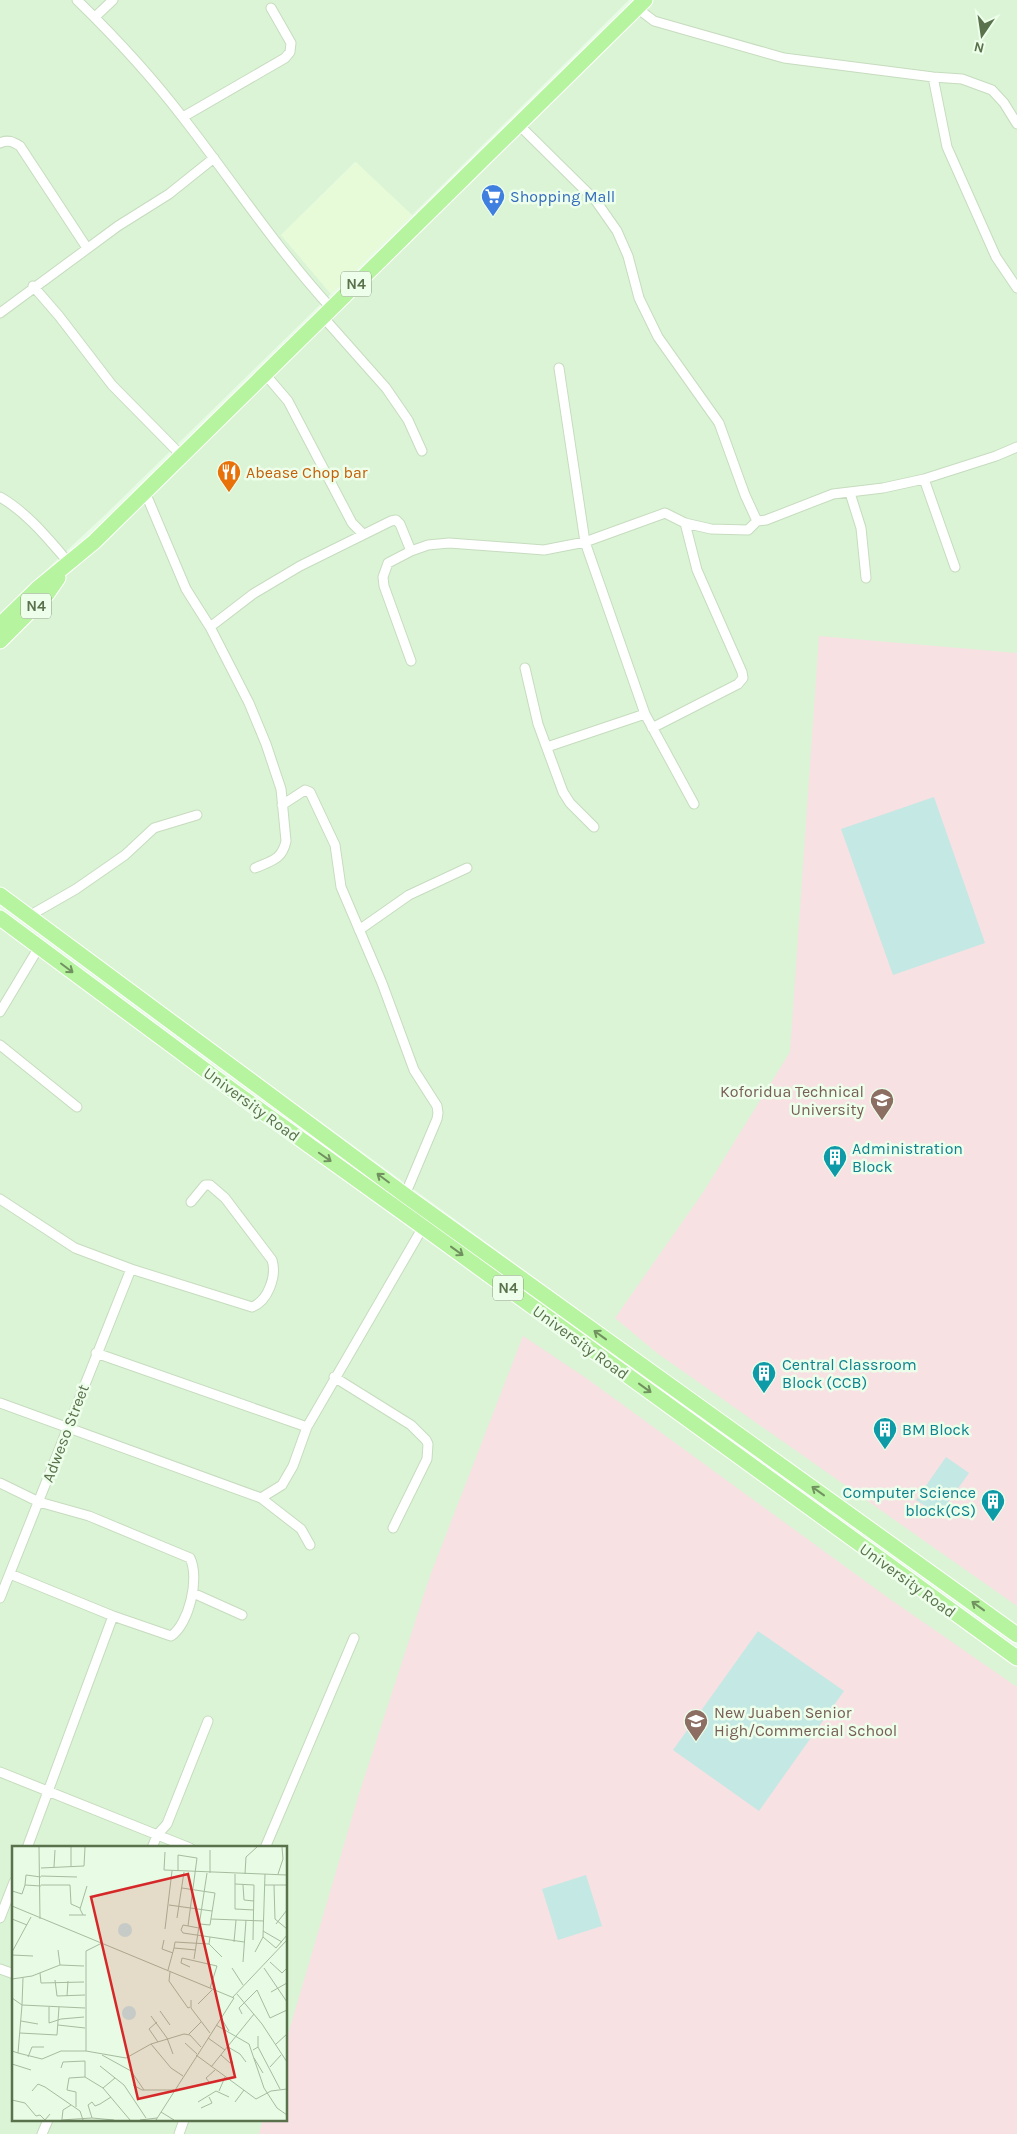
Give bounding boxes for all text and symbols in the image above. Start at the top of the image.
north arrow [957,10,1007,60]
text: N [972,38,986,57]
supermarket icon: Shopping Mall [480,183,506,217]
place label: Shopping Mall [510,187,615,206]
road number: N4 [341,272,371,296]
restaurant icon: Abease Chop bar [216,459,242,493]
place label: Abease Chop bar [246,463,368,482]
road number: N4 [21,594,51,618]
one-way arrow [60,963,74,973]
street label: University Road [200,1063,303,1146]
place label: Koforidua Technical University [720,1082,865,1119]
school or university icon: Koforidua Technical University [869,1087,895,1121]
place label: Administration Block [852,1139,963,1176]
building icon: Administration Block [822,1144,848,1178]
one-way arrow [318,1152,332,1162]
one-way arrow [377,1173,390,1184]
one-way arrow [450,1246,463,1257]
road number: N4 [493,1276,523,1300]
street label: University Road [529,1301,632,1384]
one-way arrow [594,1329,607,1340]
place label: Central Classroom Block (CCB) [782,1355,917,1392]
building icon: Central Classroom Block (CCB) [751,1360,777,1394]
street label: Adweso Street [38,1382,93,1485]
one-way arrow [638,1383,651,1394]
building icon: BM Block [872,1416,898,1450]
place label: BM Block [902,1420,970,1439]
place label: Computer Science block(CS) [843,1483,976,1520]
one-way arrow [811,1486,825,1496]
building icon: Computer Science block(CS) [980,1488,1006,1522]
street label: University Road [856,1539,959,1622]
one-way arrow [971,1601,985,1611]
place label: New Juaben Senior High/Commercial School [714,1703,897,1740]
school or university icon: New Juaben Senior High/Commercial School [683,1708,709,1742]
inset map [12,1846,288,2122]

